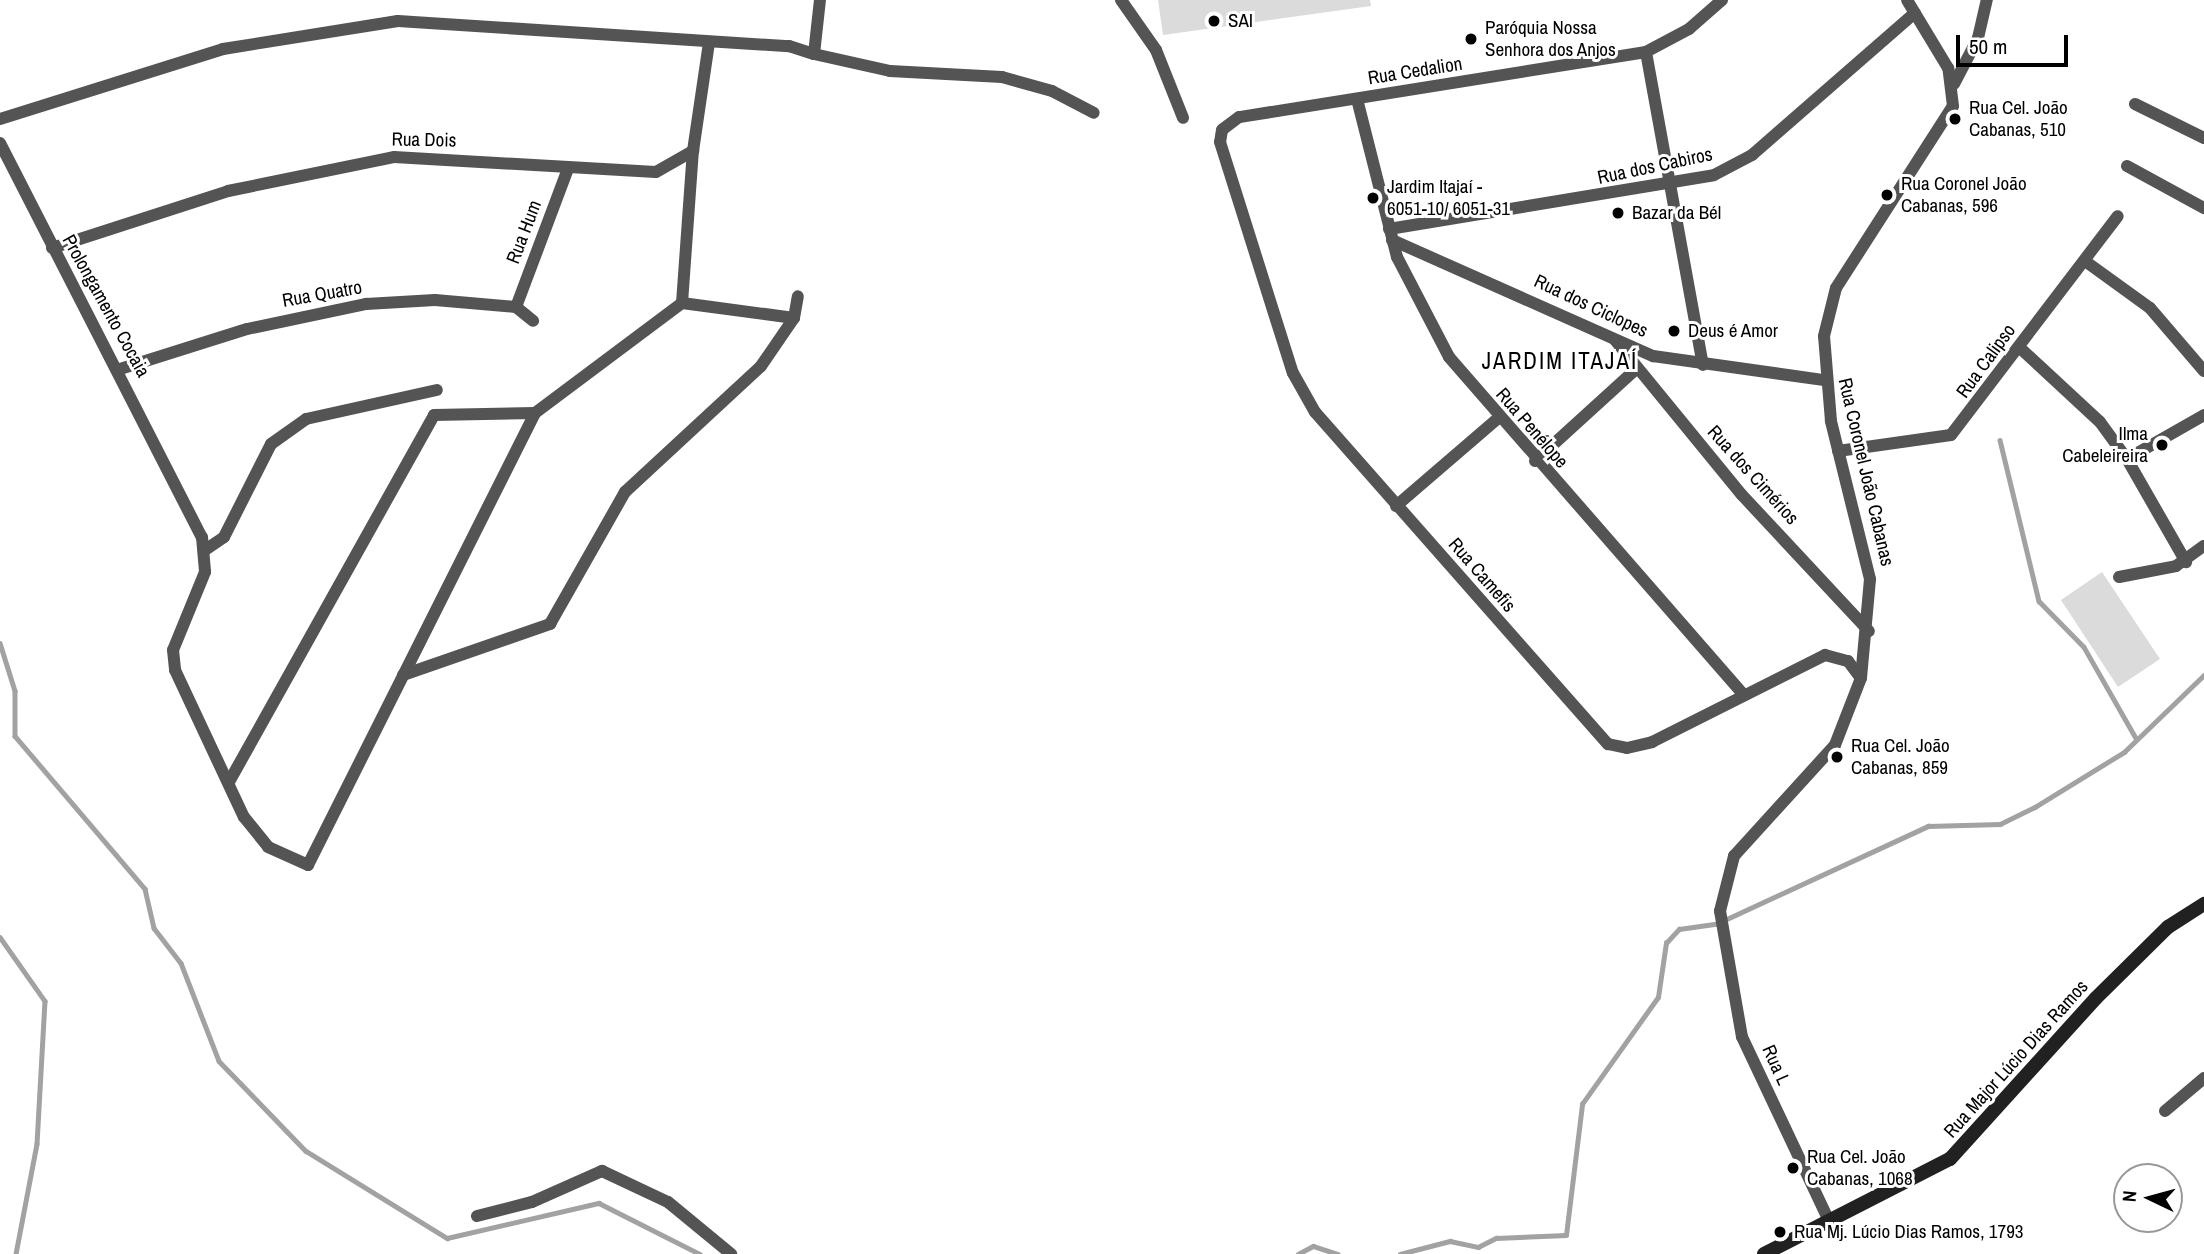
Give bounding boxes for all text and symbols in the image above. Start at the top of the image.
place label: SAI [1228,10,1253,32]
marker: SAI [1206,13,1222,29]
place label: Paróquia Nossa Senhora dos Anjos [1485,17,1617,61]
scale bar [1959,21,2071,65]
marker: Paróquia Nossa Senhora dos Anjos [1463,31,1479,47]
text: 50 m [1969,32,2007,61]
street label: Rua Cedalion [1366,52,1464,90]
place label: Rua Cel. João Cabanas, 510 [1969,97,2068,141]
marker: Rua Cel. João Cabanas, 510 [1947,111,1963,127]
street label: Rua Dois [391,128,457,152]
street label: Rua dos Cabiros [1595,143,1715,189]
place label: Rua Coronel João Cabanas, 596 [1901,173,2027,217]
place label: Jardim Itajaí - 6051-10/ 6051-31 [1387,176,1510,220]
marker: Rua Coronel João Cabanas, 596 [1879,187,1895,203]
marker: Jardim Itajaí - 6051-10/ 6051-31 [1365,190,1381,206]
street label: Rua Hum [502,197,546,267]
place label: Bazar da Bél [1632,202,1721,224]
marker: Bazar da Bél [1610,205,1626,221]
street label: Prolongamento Cocaia [57,231,155,381]
street label: Rua dos Ciclopes [1530,270,1652,342]
street label: Rua Quatro [280,276,364,312]
place label: Deus é Amor [1688,320,1779,342]
street label: Rua Calipso [1952,320,2020,402]
marker: Deus é Amor [1666,323,1682,339]
district label: JARDIM ITAJAÍ [1483,347,1637,375]
street label: Rua Coronel João Cabanas [1833,376,1899,568]
street label: Rua Penélope [1491,383,1573,473]
street label: Rua dos Cimérios [1703,421,1803,529]
place label: Ilma Cabeleireira [2062,423,2148,467]
marker: Ilma Cabeleireira [2154,437,2170,453]
street label: Rua Camefis [1444,533,1520,617]
place label: Rua Cel. João Cabanas, 859 [1851,735,1950,779]
marker: Rua Cel. João Cabanas, 859 [1829,749,1845,765]
street label: Rua Major Lúcio Dias Ramos [1939,975,2093,1143]
street label: Rua L [1757,1041,1795,1089]
place label: Rua Cel. João Cabanas, 1068 [1807,1146,1913,1190]
marker: Rua Cel. João Cabanas, 1068 [1785,1160,1801,1176]
north arrow [2113,1163,2183,1233]
text: N [2116,1190,2143,1203]
place label: Rua Mj. Lúcio Dias Ramos, 1793 [1794,1221,2023,1243]
marker: Rua Mj. Lúcio Dias Ramos, 1793 [1772,1224,1788,1240]

